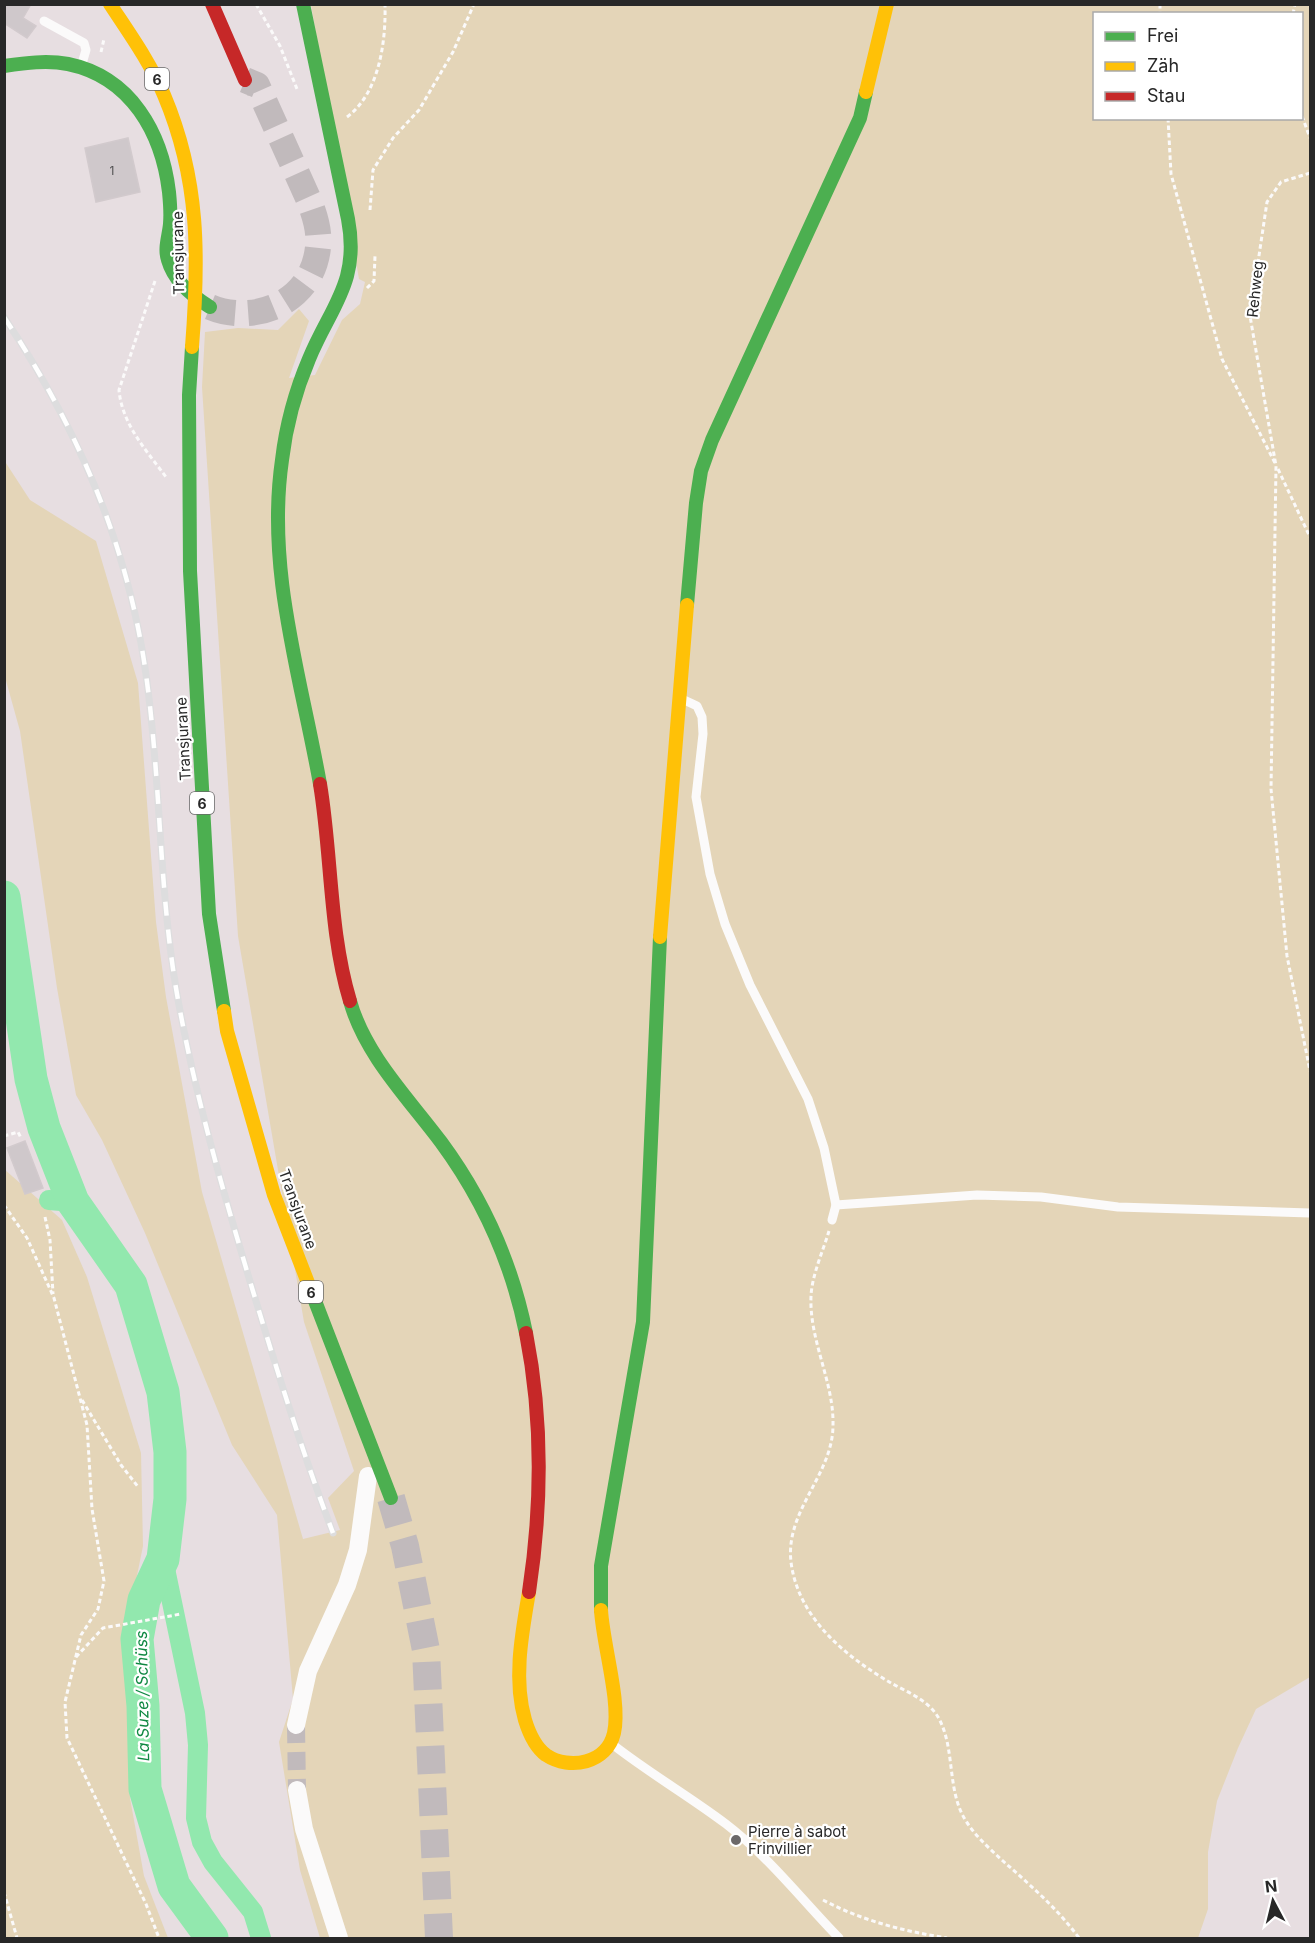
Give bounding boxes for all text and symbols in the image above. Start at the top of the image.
legend [1093,12,1303,120]
text: Frei [1147,25,1178,46]
text: Zäh [1147,55,1179,76]
road number: 6 [145,68,169,90]
text: Stau [1147,85,1185,106]
house number: 1 [110,163,114,178]
street label: Transjurane [168,211,188,295]
street label: Rehweg [1243,260,1267,318]
street label: Transjurane [171,697,195,781]
road number: 6 [190,792,214,814]
street label: Transjurane [275,1166,321,1252]
road number: 6 [299,1281,323,1303]
water label: La Suze / Schüss [131,1630,153,1762]
place label: Pierre à sabot Frinvillier [748,1822,846,1858]
marker: Pierre à sabot Frinvillier [729,1833,743,1847]
north arrow [1243,1871,1303,1931]
text: N [1264,1875,1278,1897]

